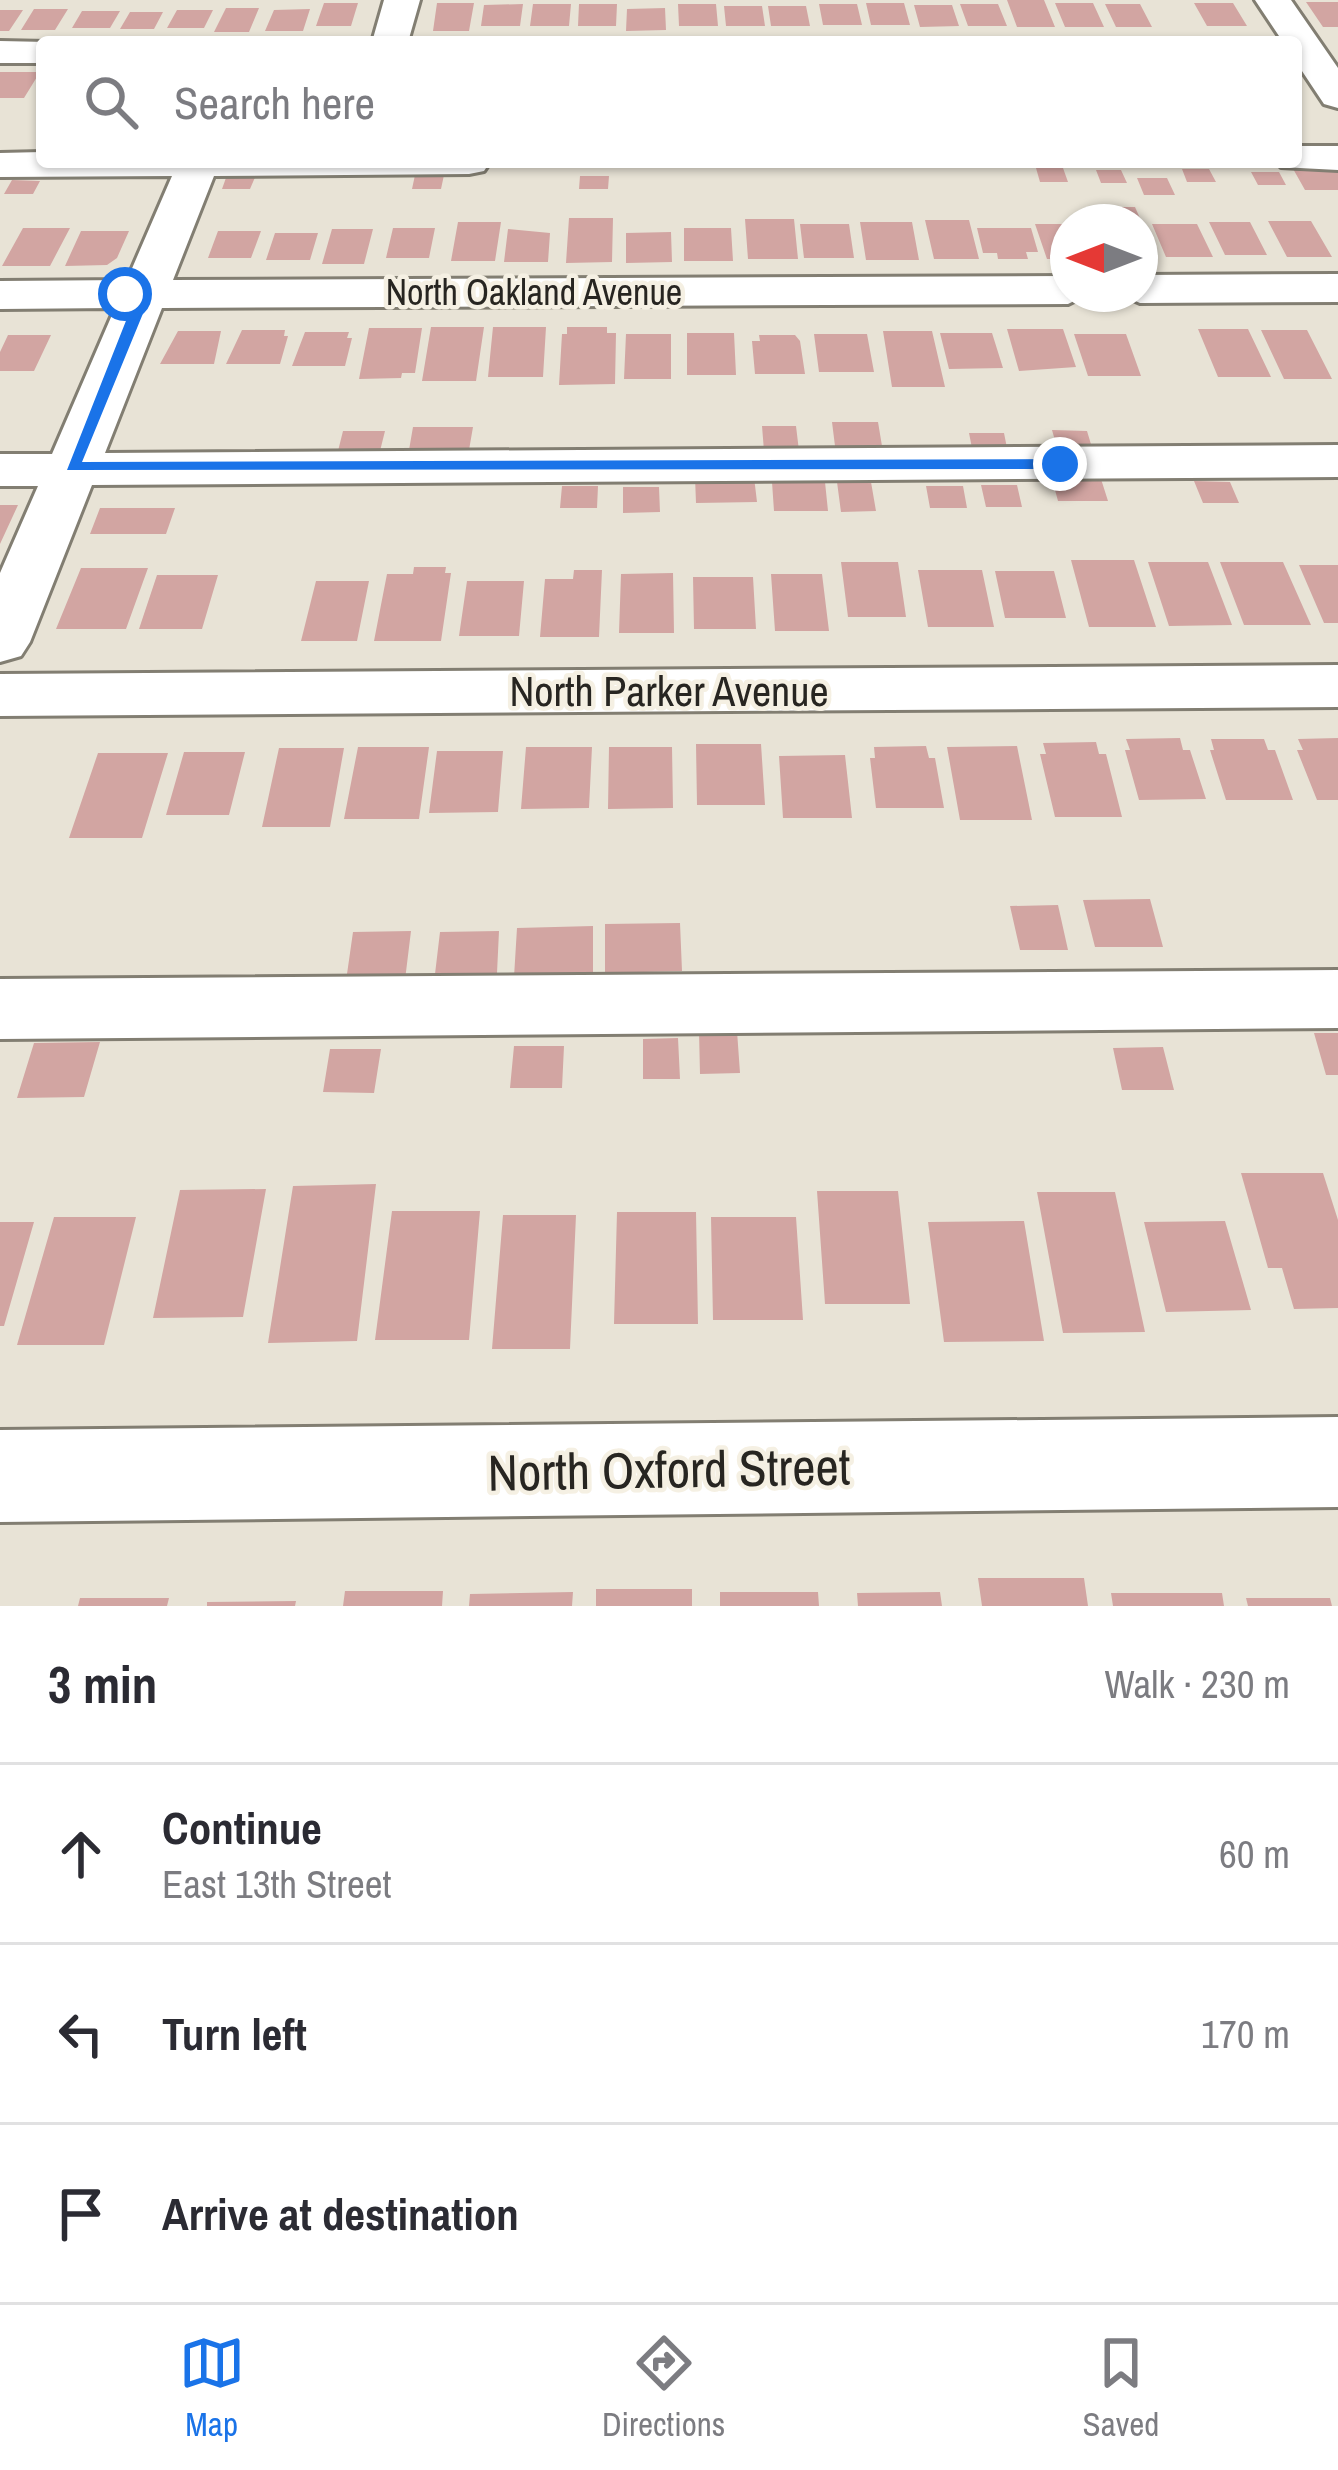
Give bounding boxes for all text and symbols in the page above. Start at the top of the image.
search box [36,36,1302,168]
icon: search [78,69,144,135]
text: Search here [174,72,375,133]
north arrow [1050,204,1158,312]
route start [98,267,152,321]
street label: North Oakland Avenue [386,268,682,316]
route end [1033,437,1087,491]
street label: North Parker Avenue [509,663,829,719]
street label: North Oxford Street [487,1431,851,1507]
text: 3 min [48,1650,157,1719]
text: Walk · 230 m [1105,1658,1290,1710]
text: Continue [162,1797,322,1858]
icon: ahead [48,1821,114,1887]
text: 60 m [1219,1828,1290,1880]
text: East 13th Street [162,1858,391,1910]
icon: left [48,2001,114,2067]
text: Turn left [162,2003,307,2064]
text: 170 m [1201,2008,1290,2060]
icon: arrive [48,2181,114,2247]
text: Arrive at destination [162,2183,519,2244]
tab: Map [179,2330,245,2446]
tab: Directions [602,2330,725,2446]
tab: Saved [1083,2330,1159,2446]

